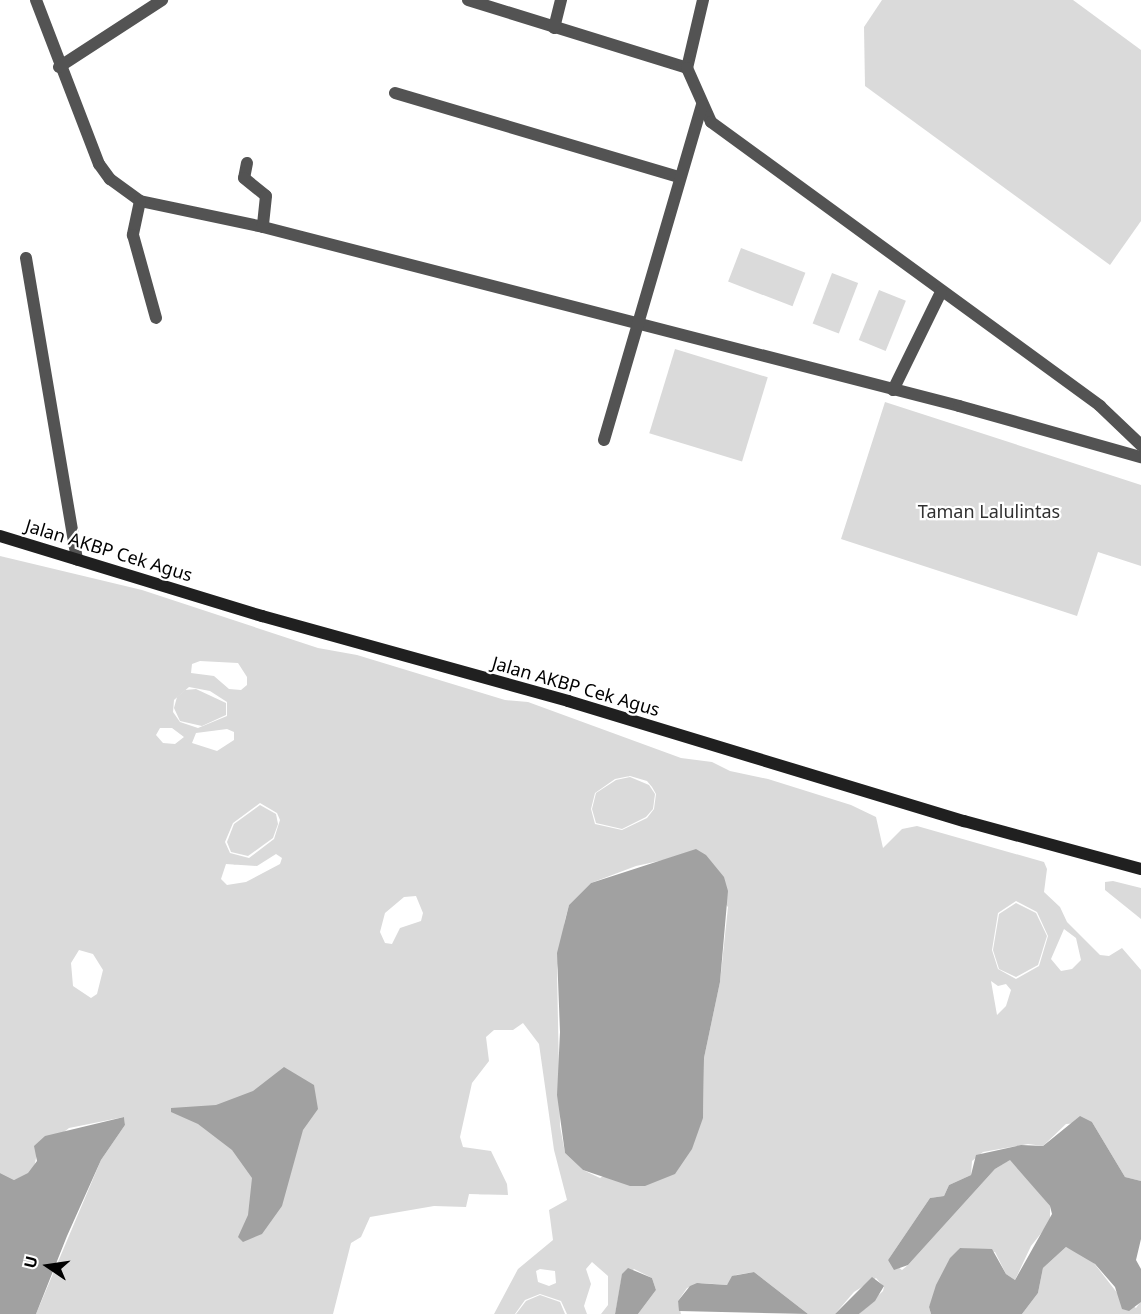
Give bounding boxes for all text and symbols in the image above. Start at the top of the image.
park label: Taman Lalulintas [918,500,1060,522]
street label: Jalan AKBP Cek Agus [23,514,195,586]
street label: Jalan AKBP Cek Agus [490,652,662,720]
north arrow [18,1236,78,1296]
text: U [18,1254,43,1270]

